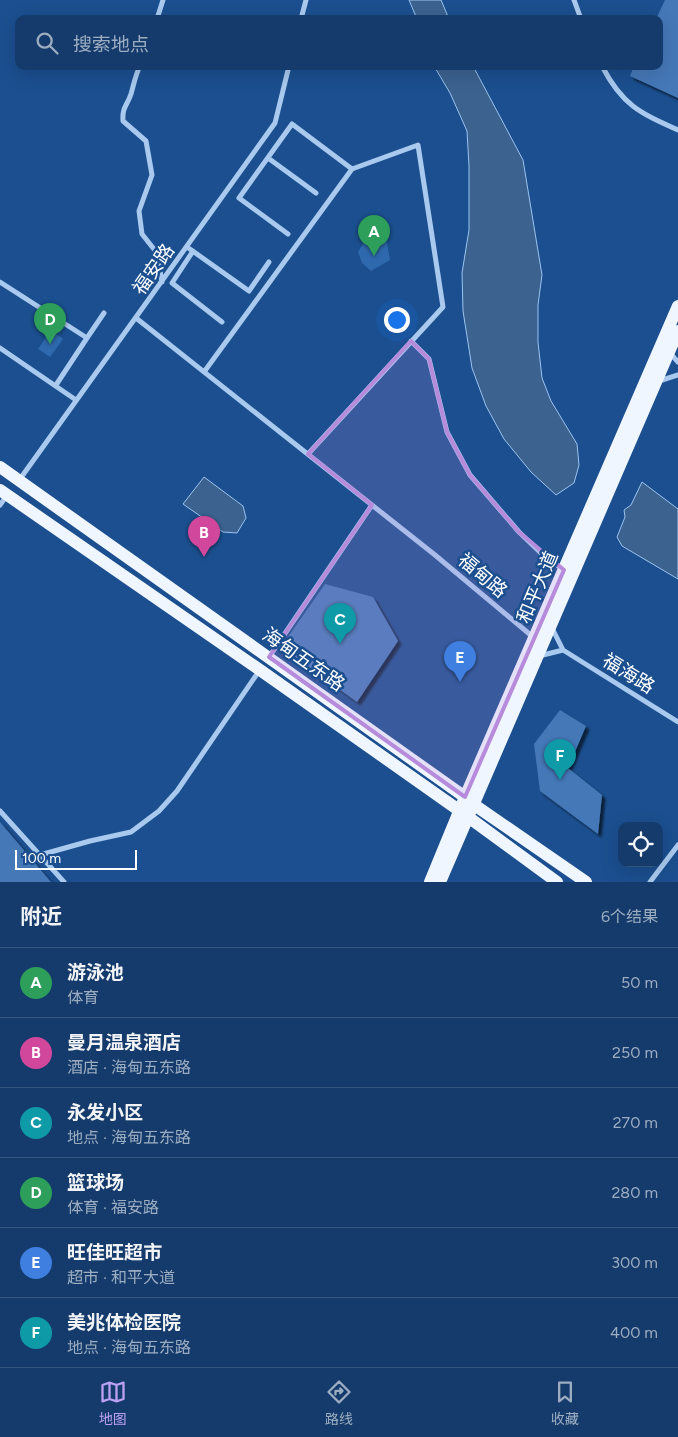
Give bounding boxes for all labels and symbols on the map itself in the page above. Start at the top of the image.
pin: A [358,215,390,256]
street label: 福安路 [128,239,179,299]
pin: D [34,303,66,344]
your location [384,307,410,333]
pin: B [188,516,220,557]
street label: 福甸路 [453,548,512,603]
street label: 和平大道 [512,548,563,627]
pin: C [324,603,356,644]
street label: 海甸五东路 [258,623,349,696]
pin: E [444,641,476,682]
street label: 福海路 [598,649,659,698]
pin: F [544,739,576,780]
scale bar [15,847,138,870]

